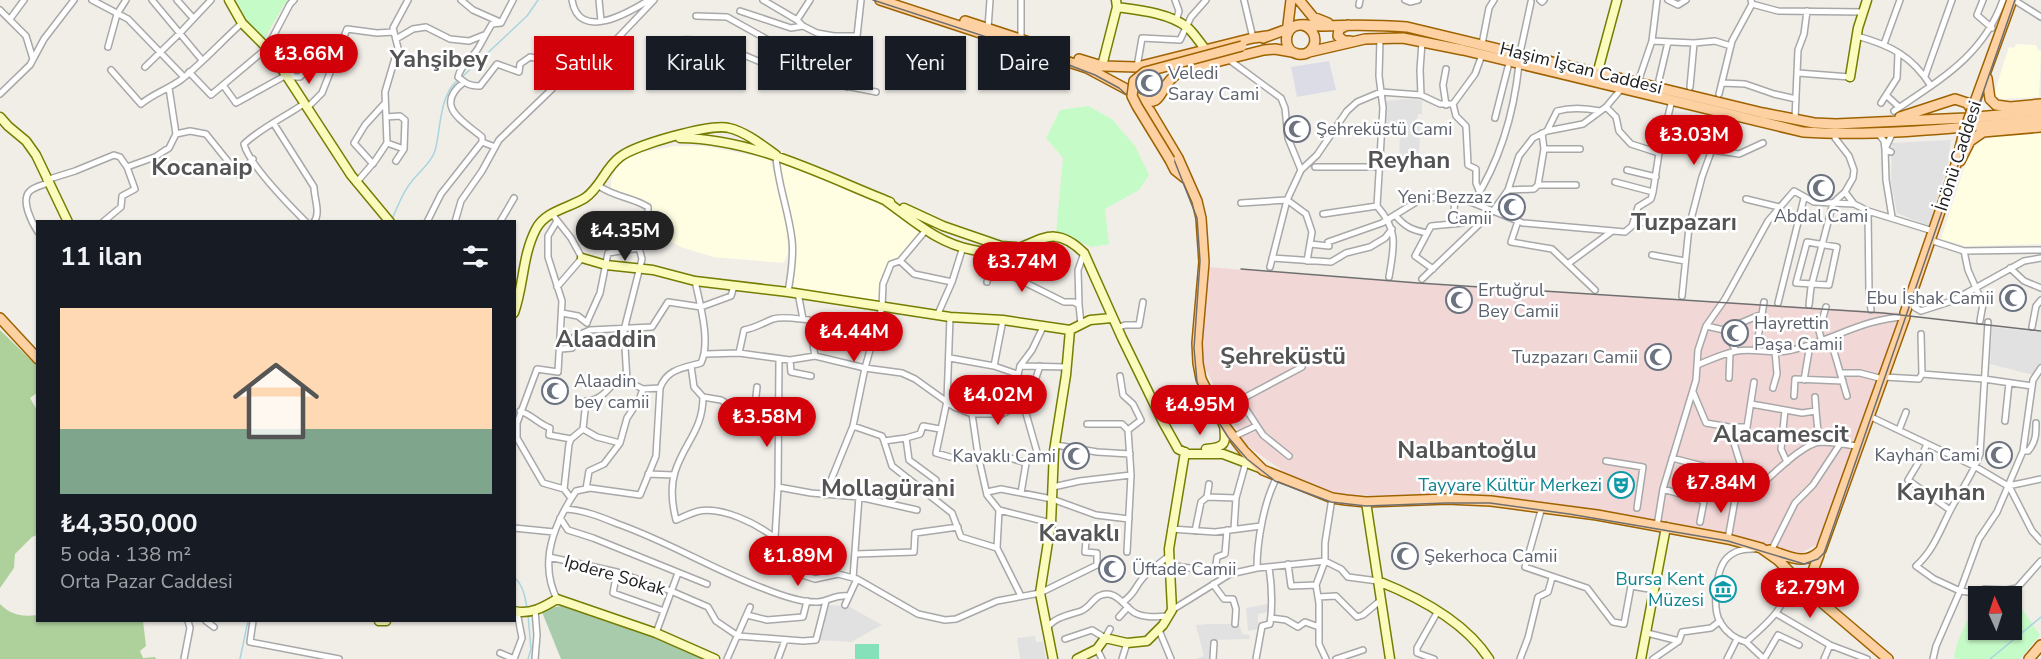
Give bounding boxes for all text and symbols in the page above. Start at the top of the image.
pin: ₺3.66M [260,34,358,85]
chip: Satılık [534,36,634,90]
chip: Kiralık [646,36,746,90]
chip: Filtreler [758,36,873,90]
chip: Yeni [885,36,966,90]
chip: Daire [978,36,1070,90]
street label: Haşim İşcan Caddesi [1497,36,1665,100]
text: ₺3.66M [274,40,344,67]
district label: Yahşibey [389,43,488,75]
place label: Veledi Saray Cami [1167,61,1259,106]
mosque icon: Veledi Saray Cami [1134,68,1164,98]
street label: İnönü Caddesi [1929,98,1987,214]
mosque icon: Şehreküstü Cami [1282,114,1312,144]
pin: ₺3.03M [1645,115,1743,166]
place label: Şehreküstü Cami [1316,117,1452,141]
text: ₺3.03M [1659,121,1729,148]
district label: Reyhan [1368,144,1450,176]
district label: Kocanaip [151,151,253,183]
mosque icon: Abdal Cami [1806,173,1836,203]
place label: Yeni Bezzaz Camii [1397,185,1492,230]
mosque icon: Yeni Bezzaz Camii [1497,192,1527,222]
place label: Abdal Cami [1774,204,1868,228]
district label: Tuzpazarı [1631,206,1737,238]
pin: ₺4.35M [576,211,674,262]
text: ₺4.35M [590,217,660,244]
text: 11 ilan [60,239,143,274]
icon: filters [459,240,492,273]
pin: ₺3.74M [973,242,1071,293]
text: ₺3.74M [987,248,1057,275]
place label: Ertuğrul Bey Camii [1478,278,1559,323]
mosque icon: Ebu İshak Camii [1998,283,2028,313]
mosque icon: Ertuğrul Bey Camii [1444,285,1474,315]
place label: Ebu İshak Camii [1866,286,1994,310]
place label: Hayrettin Paşa Camii [1754,311,1843,356]
pin: ₺4.44M [805,312,903,363]
text: ₺4.44M [819,318,889,345]
mosque icon: Hayrettin Paşa Camii [1720,318,1750,348]
district label: Alaaddin [555,323,657,355]
district label: Şehreküstü [1220,340,1346,372]
mosque icon: Tuzpazarı Camii [1643,342,1673,372]
place label: Tuzpazarı Camii [1512,345,1638,369]
icon: home [222,347,330,455]
place label: Alaadin bey camii [574,369,650,414]
pin: ₺4.02M [949,375,1047,426]
mosque icon: Alaadin bey camii [540,376,570,406]
text: ₺4.02M [963,381,1033,408]
pin: ₺4.95M [1151,385,1249,436]
text: ₺4.95M [1165,391,1235,418]
pin: ₺3.58M [718,397,816,448]
text: ₺3.58M [732,403,802,430]
district label: Alacamescit [1713,418,1850,450]
district label: Nalbantoğlu [1397,434,1537,466]
mosque icon: Kayhan Cami [1984,440,2014,470]
mosque icon: Kavaklı Cami [1061,441,1091,471]
place label: Kayhan Cami [1874,443,1980,467]
place label: Kavaklı Cami [953,444,1056,468]
pin: ₺7.84M [1672,463,1770,514]
text: ₺7.84M [1686,469,1756,496]
theatre icon: Tayyare Kültür Merkezi [1606,470,1636,500]
district label: Mollagürani [821,472,955,504]
place label: Tayyare Kültür Merkezi [1418,473,1602,497]
district label: Kayıhan [1897,476,1985,508]
text: ₺4,350,000 [60,506,198,541]
district label: Kavaklı [1038,517,1120,549]
pin: ₺1.89M [749,536,847,587]
text: 5 oda · 138 m² [60,541,191,568]
mosque icon: Şekerhoca Camii [1390,541,1420,571]
text: ₺1.89M [763,542,833,569]
place label: Şekerhoca Camii [1424,544,1557,568]
street label: Ipdere Sokak [562,549,669,601]
mosque icon: Üftade Camii [1097,554,1127,584]
place label: Üftade Camii [1132,557,1236,581]
place label: Bursa Kent Müzesi [1615,567,1705,612]
text: Orta Pazar Caddesi [60,568,233,595]
pin: ₺2.79M [1761,568,1859,619]
museum icon: Bursa Kent Müzesi [1708,574,1738,604]
text: ₺2.79M [1775,574,1845,601]
north arrow [1968,586,2022,640]
map controls [1968,586,2022,640]

